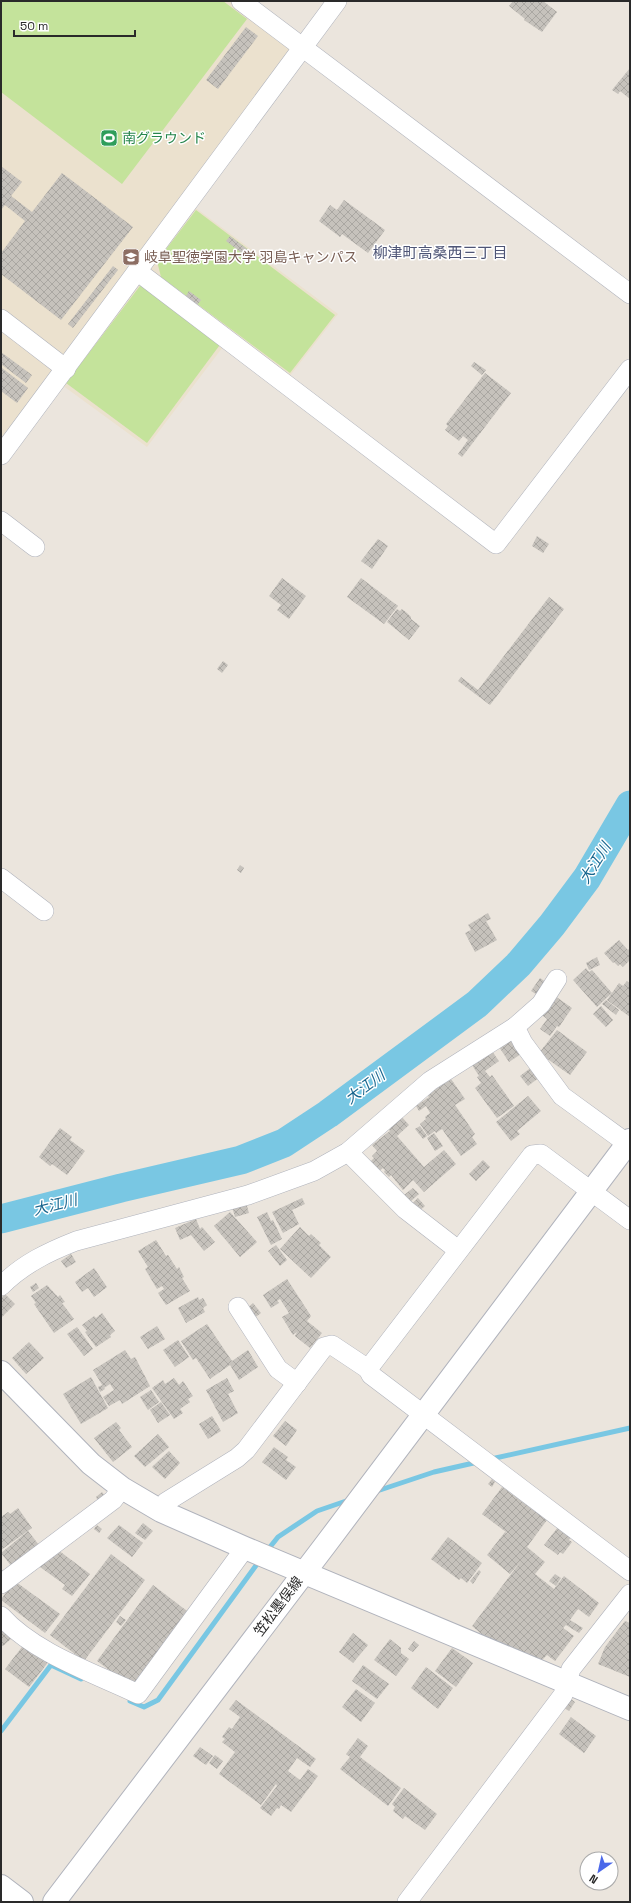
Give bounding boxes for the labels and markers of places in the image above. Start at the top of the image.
sports icon: 南グラウンド [99,128,119,148]
place label: 南グラウンド [122,129,206,147]
school or university icon: 岐阜聖徳学園大学 羽島キャンパス [121,247,141,267]
place label: 岐阜聖徳学園大学 羽島キャンパス [144,248,358,266]

